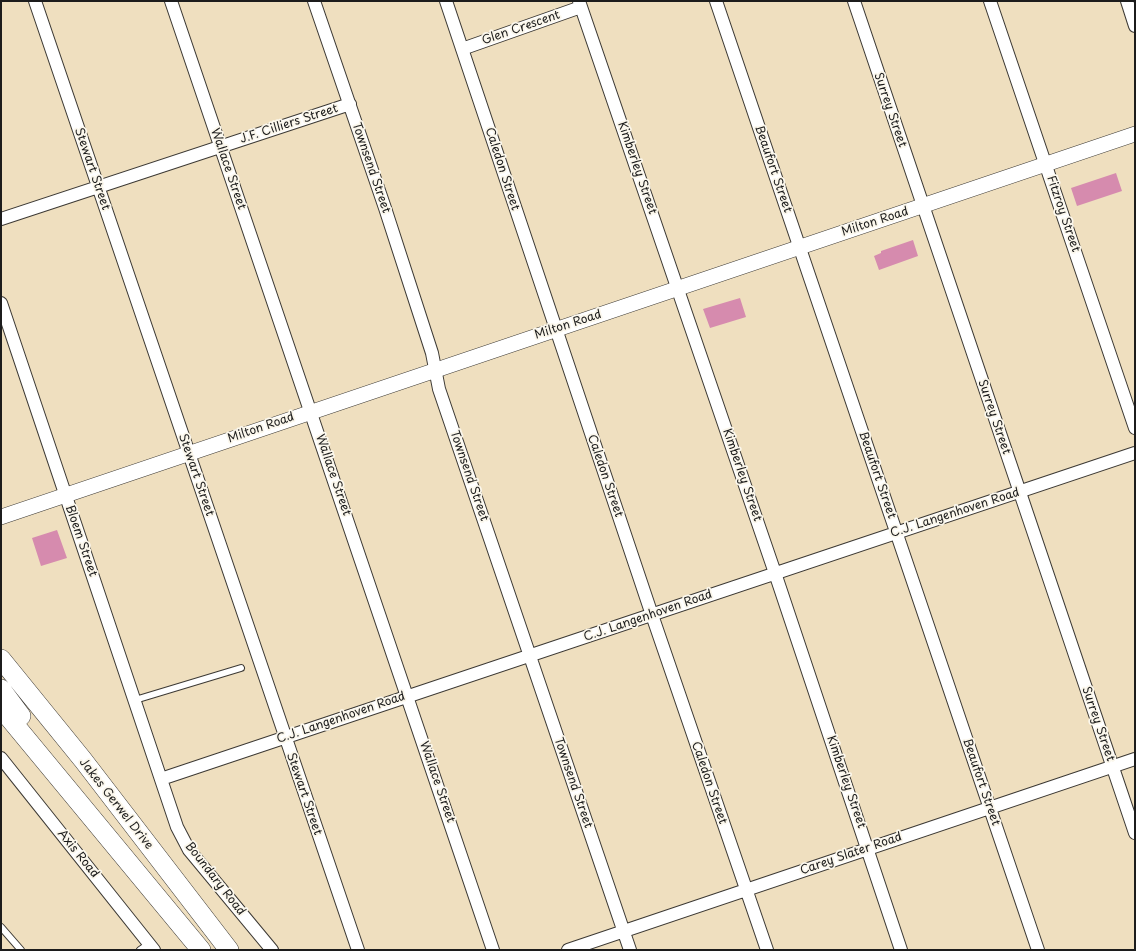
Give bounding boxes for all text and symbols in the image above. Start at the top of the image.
street label: Glen Crescent [480,8,562,48]
street label: Surrey Street [870,71,910,149]
street label: J.F. Cilliers Street [238,101,340,147]
street label: Kimberley Street [614,120,660,216]
street label: Townsend Street [349,121,393,215]
street label: Beaufort Street [751,123,795,215]
street label: Stewart Street [71,126,113,212]
street label: Wallace Street [207,126,249,212]
street label: Caledon Street [482,126,522,212]
street label: Fitzroy Street [1043,174,1083,254]
street label: Milton Road [840,204,910,240]
street label: Milton Road [533,307,603,343]
street label: Surrey Street [974,378,1014,456]
street label: Milton Road [226,410,296,446]
street label: Kimberley Street [719,427,765,523]
street label: Townsend Street [447,429,491,523]
street label: Beaufort Street [855,429,899,521]
street label: Stewart Street [175,432,217,518]
street label: Wallace Street [312,432,354,518]
street label: Caledon Street [584,433,626,519]
street label: C.J. Langenhoven Road [889,485,1021,541]
street label: Bloem Street [62,503,100,579]
street label: C.J. Langenhoven Road [582,587,714,645]
street label: Surrey Street [1078,685,1118,763]
street label: C.J. Langenhoven Road [275,689,407,747]
street label: Kimberley Street [823,734,869,830]
street label: Townsend Street [551,736,595,830]
street label: Beaufort Street [959,736,1003,828]
street label: Wallace Street [416,739,458,825]
street label: Caledon Street [688,740,730,826]
street label: Stewart Street [283,751,325,837]
street label: Jakes Gerwel Drive [76,756,156,852]
street label: Axis Road [54,827,102,881]
street label: Carey Slater Road [798,830,904,878]
street label: Boundary Road [182,839,248,919]

